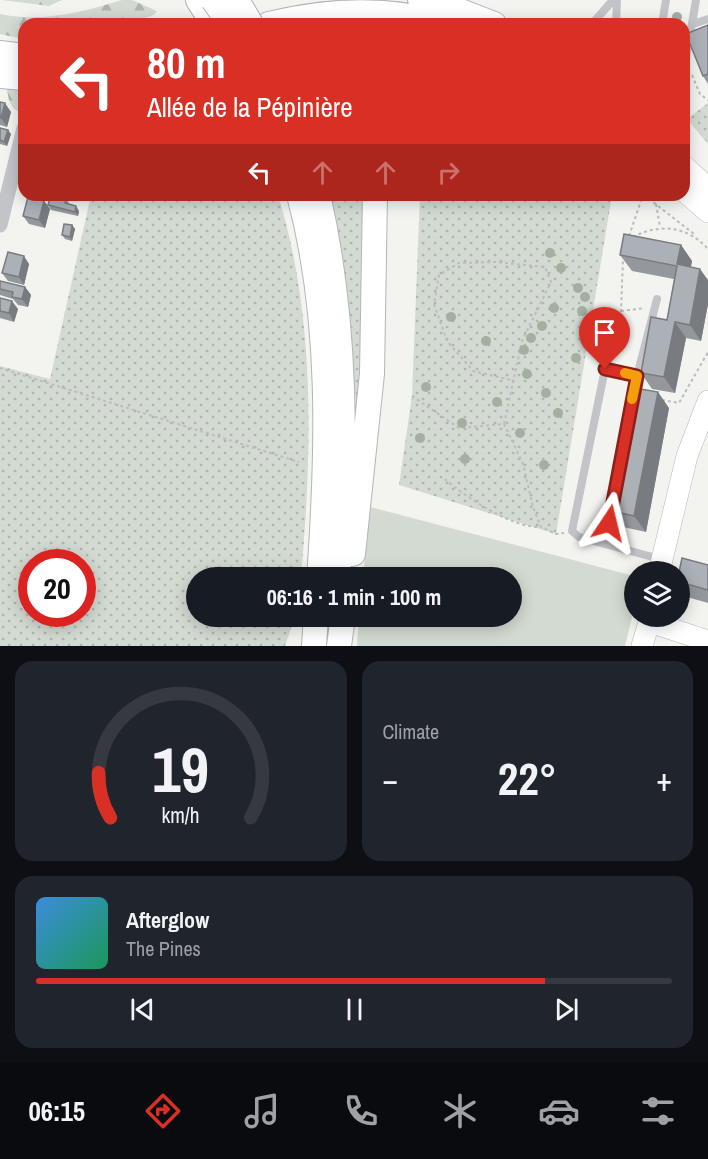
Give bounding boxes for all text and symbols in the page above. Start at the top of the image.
text: 80 m [147,35,226,91]
icon: left [48,42,126,120]
text: Allée de la Pépinière [147,89,353,125]
icon: left [243,156,276,189]
icon: ahead [306,156,339,189]
icon: ahead [369,156,402,189]
icon: right [432,156,465,189]
pin [579,307,630,369]
icon: arrive [588,316,621,349]
position arrow [577,491,641,555]
speed limit sign: 20 [18,549,96,627]
map controls [624,561,690,627]
button: layers [624,561,690,627]
text: 06:16 · 1 min · 100 m [267,582,441,612]
text: Climate [383,718,439,745]
text: 19 [152,727,209,811]
text: 22° [498,748,557,809]
text: − [383,757,398,801]
text: + [656,757,672,801]
text: km/h [162,801,200,830]
text: Afterglow [126,905,209,935]
text: The Pines [126,935,201,962]
icon: previous [126,993,159,1026]
icon: pause [338,993,371,1026]
icon: next [550,993,583,1026]
icon: directions [142,1090,184,1132]
icon: music [241,1090,283,1132]
icon: phone [340,1090,382,1132]
icon: climate [439,1090,481,1132]
icon: car [538,1090,580,1132]
icon: filters [637,1090,679,1132]
text: 06:15 [29,1093,85,1129]

